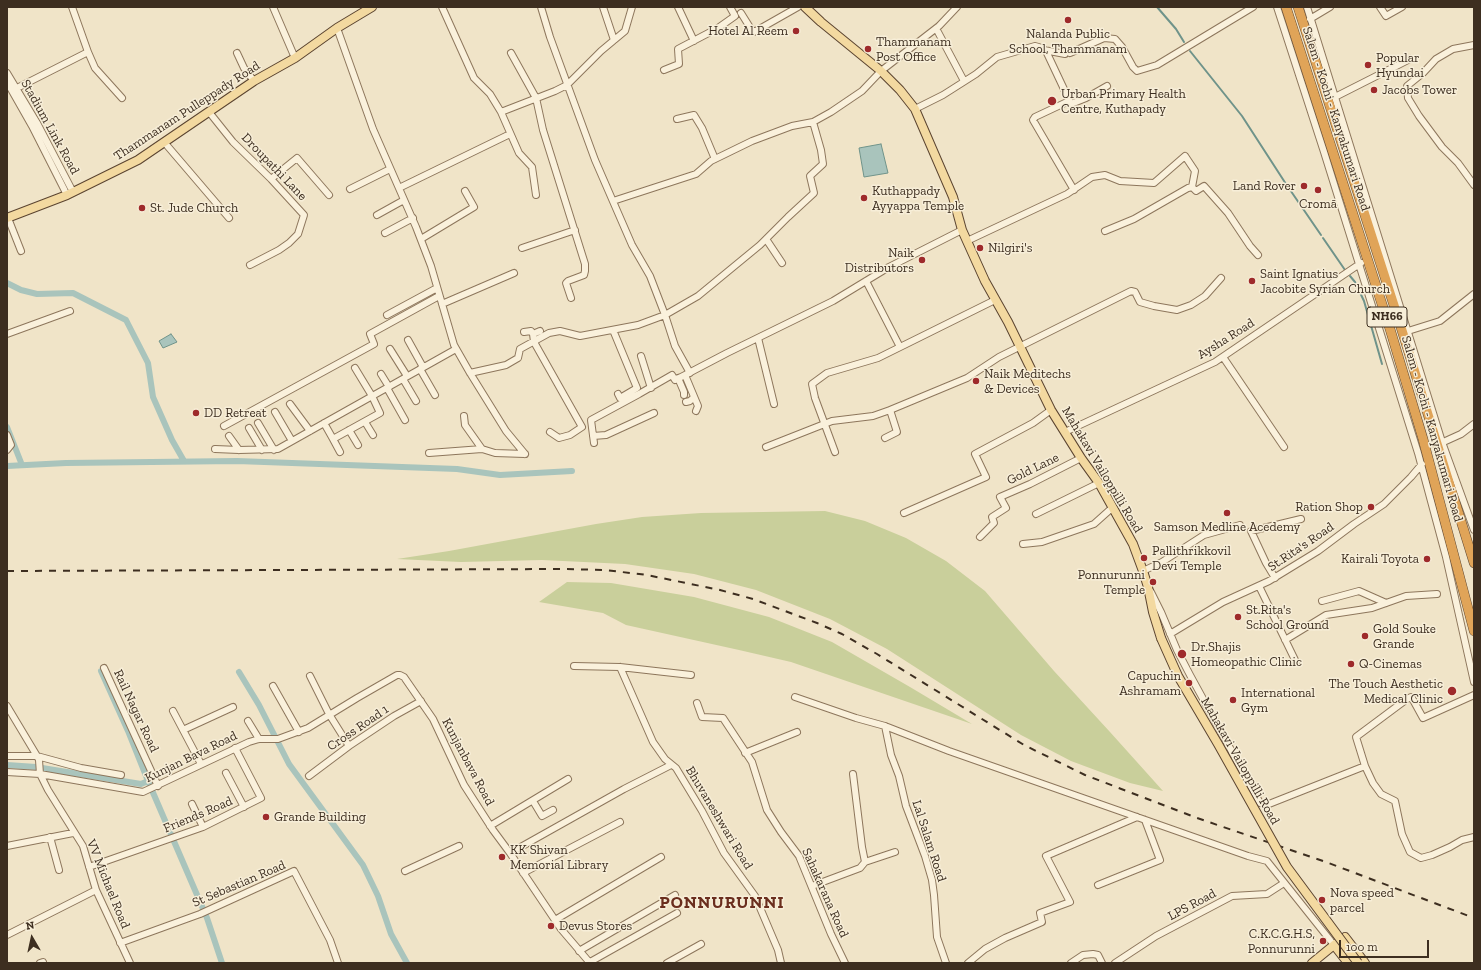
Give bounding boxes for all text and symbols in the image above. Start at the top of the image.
marker: Nalanda Public School, Thammanam [1063,15,1073,25]
place label: Hotel Al Reem [708,23,788,39]
street label: Salem - Kochi - Kanyakumari Road [1299,25,1373,213]
marker: Hotel Al Reem [791,26,801,36]
place label: Nalanda Public School, Thammanam [1009,26,1127,57]
place label: Thammanam Post Office [876,34,951,65]
marker: Thammanam Post Office [863,44,873,54]
place label: Popular Hyundai [1376,50,1424,81]
street label: Thammanam Pulleppady Road [111,58,263,164]
marker: Popular Hyundai [1363,60,1373,70]
street label: Stadium Link Road [17,77,83,177]
place label: Jacobs Tower [1382,82,1457,98]
marker: Jacobs Tower [1369,85,1379,95]
place label: Urban Primary Health Centre, Kuthapady [1061,86,1186,117]
marker: Urban Primary Health Centre, Kuthapady [1046,95,1058,107]
street label: Droupathi Lane [238,130,310,204]
place label: Land Rover [1233,178,1296,194]
marker: Land Rover [1299,181,1309,191]
place label: Kuthappady Ayyappa Temple [872,183,964,214]
marker: Cromā [1313,185,1323,195]
marker: Kuthappady Ayyappa Temple [859,193,869,203]
place label: Cromā [1299,196,1337,212]
place label: St. Jude Church [150,200,238,216]
marker: St. Jude Church [137,203,147,213]
place label: Nilgiri's [988,240,1032,256]
marker: Nilgiri's [975,243,985,253]
place label: Naik Distributors [845,245,914,276]
marker: Naik Distributors [917,255,927,265]
place label: Saint Ignatius Jacobite Syrian Church [1260,266,1390,297]
marker: Saint Ignatius Jacobite Syrian Church [1247,276,1257,286]
road number: NH66 [1367,307,1407,327]
street label: Aysha Road [1195,315,1257,363]
street label: Salem - Kochi - Kanyakumari Road [1398,334,1466,524]
place label: Naik Meditechs & Devices [984,366,1071,397]
marker: Naik Meditechs & Devices [971,376,981,386]
street label: Mahakavi Vailoppilli Road [1058,404,1146,536]
place label: DD Retreat [204,405,267,421]
marker: DD Retreat [191,408,201,418]
street label: Gold Lane [1004,450,1062,488]
place label: Ration Shop [1295,499,1363,515]
marker: Ration Shop [1366,502,1376,512]
marker: Samson Medline Acedemy [1222,508,1232,518]
place label: Samson Medline Acedemy [1154,519,1300,535]
street label: St.Rita's Road [1265,519,1337,575]
place label: Pallithrikkovil Devi Temple [1152,543,1231,574]
place label: Kairali Toyota [1341,551,1419,567]
marker: Pallithrikkovil Devi Temple [1139,553,1149,563]
marker: Kairali Toyota [1422,554,1432,564]
place label: Ponnurunni Temple [1078,567,1145,598]
marker: Ponnurunni Temple [1148,577,1158,587]
place label: St.Rita's School Ground [1246,602,1329,633]
marker: St.Rita's School Ground [1233,612,1243,622]
place label: Gold Souke Grande [1373,621,1436,652]
marker: Gold Souke Grande [1360,631,1370,641]
place label: Dr.Shajis Homeopathic Clinic [1191,639,1302,670]
marker: Dr.Shajis Homeopathic Clinic [1176,648,1188,660]
place label: Q-Cinemas [1359,656,1422,672]
marker: Q-Cinemas [1346,659,1356,669]
street label: Rail Nagar Road [110,667,162,755]
place label: Capuchin Ashramam [1119,668,1181,699]
place label: The Touch Aesthetic Medical Clinic [1328,676,1443,707]
marker: Capuchin Ashramam [1184,678,1194,688]
place label: International Gym [1241,685,1315,716]
marker: The Touch Aesthetic Medical Clinic [1446,685,1458,697]
street label: Mahakavi Vailoppilli Road [1197,695,1283,827]
marker: International Gym [1228,695,1238,705]
street label: Cross Road 1 [324,702,392,754]
street label: Kunjanbava Road [438,716,498,808]
street label: Kunjan Bava Road [142,728,240,786]
street label: Bhuvaneshwari Road [682,764,756,872]
street label: Friends Road [161,793,235,837]
street label: Lal Salam Road [908,798,950,884]
place label: Grande Building [274,809,366,825]
marker: Grande Building [261,812,271,822]
street label: VV Michael Road [83,837,133,931]
place label: KK Shivan Memorial Library [510,842,608,873]
street label: Sahakarana Road [798,846,852,940]
marker: KK Shivan Memorial Library [497,852,507,862]
street label: St Sebastian Road [190,857,288,911]
place label: Nova speed parcel [1330,885,1394,916]
street label: LPS Road [1165,886,1219,924]
district label: PONNURUNNI [660,893,784,913]
marker: Nova speed parcel [1317,895,1327,905]
north arrow [12,918,52,958]
place label: Devus Stores [559,918,632,934]
text: N [25,919,35,933]
marker: Devus Stores [546,921,556,931]
place label: C.K.C.G.H.S, Ponnurunni [1248,926,1315,957]
scale bar [1341,932,1431,958]
marker: C.K.C.G.H.S, Ponnurunni [1318,936,1328,946]
text: 100 m [1346,940,1378,954]

